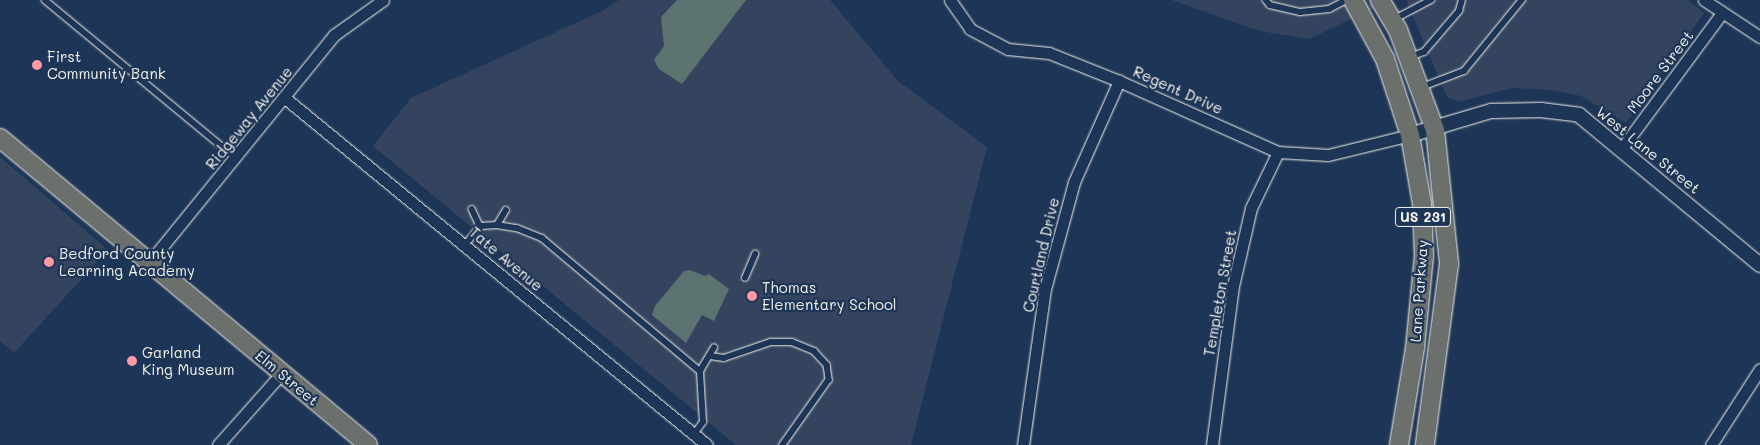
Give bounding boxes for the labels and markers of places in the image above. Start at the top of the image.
place label: First Community Bank [47,47,166,82]
marker: First Community Bank [31,59,43,71]
place label: Bedford County Learning Academy [59,244,195,279]
marker: Bedford County Learning Academy [43,256,55,268]
place label: Thomas Elementary School [762,278,897,313]
marker: Thomas Elementary School [746,290,758,302]
place label: Garland King Museum [142,343,234,378]
marker: Garland King Museum [126,355,138,367]

